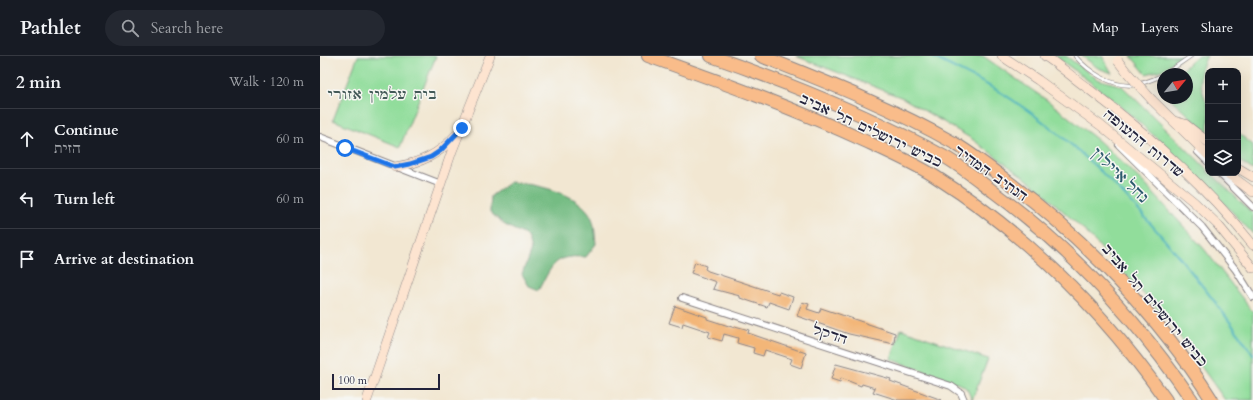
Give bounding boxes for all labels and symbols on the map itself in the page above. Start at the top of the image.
north arrow [1157,68,1193,104]
park label: בית עלמין אזורי [327,85,437,104]
street label: כביש ירושלים תל אביב [796,89,945,172]
street label: שדרות התעופה [1100,105,1188,182]
route end [453,119,471,137]
route start [336,139,354,157]
street label: הנתיב המהיר [950,141,1031,206]
water label: נחל איילון [1087,143,1153,207]
street label: כביש ירושלים תל אביב [1097,240,1212,371]
street label: הדקל [810,320,850,349]
scale bar [332,372,440,391]

